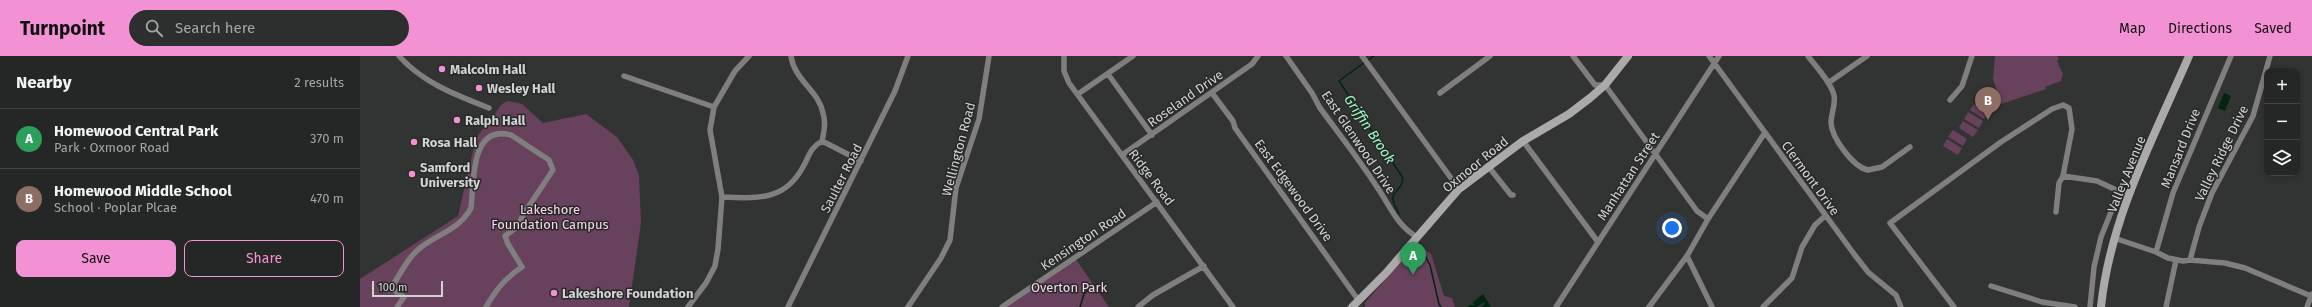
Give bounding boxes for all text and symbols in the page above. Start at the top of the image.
search box [129,10,409,46]
text: Turnpoint [20,17,105,40]
icon: search [143,17,165,39]
text: Search here [175,19,255,37]
text: Map [2119,20,2146,37]
text: Directions [2168,20,2232,37]
text: Saved [2254,20,2292,37]
place label: Malcolm Hall [450,62,526,77]
marker: Malcolm Hall [437,64,447,74]
street label: Roseland Drive [1145,67,1226,130]
map controls [2264,68,2300,176]
button: + [2264,68,2300,104]
text: Nearby [16,72,71,93]
text: 2 results [294,75,344,90]
place label: Wesley Hall [487,81,556,96]
marker: Wesley Hall [474,83,484,93]
pin: B [1975,87,2001,120]
street label: East Glenwood Drive [1319,88,1399,197]
water label: Griffin Brook [1340,92,1399,167]
street label: Wellington Road [939,101,978,198]
street label: Valley Ridge Drive [2192,103,2251,204]
button: − [2264,104,2300,140]
street label: Mansard Drive [2158,106,2203,190]
place label: Ralph Hall [465,113,526,128]
marker: Ralph Hall [452,115,462,125]
text: Homewood Central Park [54,122,218,140]
street label: Manhattan Street [1594,129,1663,223]
text: A [25,131,33,146]
text: 370 m [310,131,344,146]
street label: Oxmoor Road [1440,133,1511,195]
street label: Valley Avenue [2104,134,2149,215]
place label: Rosa Hall [422,135,477,150]
street label: East Edgewood Drive [1252,136,1336,244]
marker: Rosa Hall [409,137,419,147]
street label: Clermont Drive [1779,138,1843,218]
text: Park · Oxmoor Road [54,140,170,155]
button: layers [2264,140,2300,176]
street label: Saulter Road [818,141,865,215]
street label: Ridge Road [1126,146,1178,208]
place label: Samford University [420,160,480,190]
marker: Samford University [407,169,417,179]
text: Homewood Middle School [54,182,232,200]
text: B [25,191,33,206]
text: 470 m [310,191,344,206]
text: School · Poplar Plcae [54,200,177,215]
park label: Lakeshore Foundation Campus [491,202,609,232]
street label: Kensington Road [1038,205,1129,273]
your location [1662,218,1682,238]
button: Save [16,240,176,277]
button: Share [184,240,344,277]
pin: A [1400,242,1426,275]
scale bar [372,279,443,298]
park label: Overton Park [1031,280,1107,295]
text: 100 m [378,281,407,294]
place label: Lakeshore Foundation [562,286,693,301]
marker: Lakeshore Foundation [549,288,559,298]

